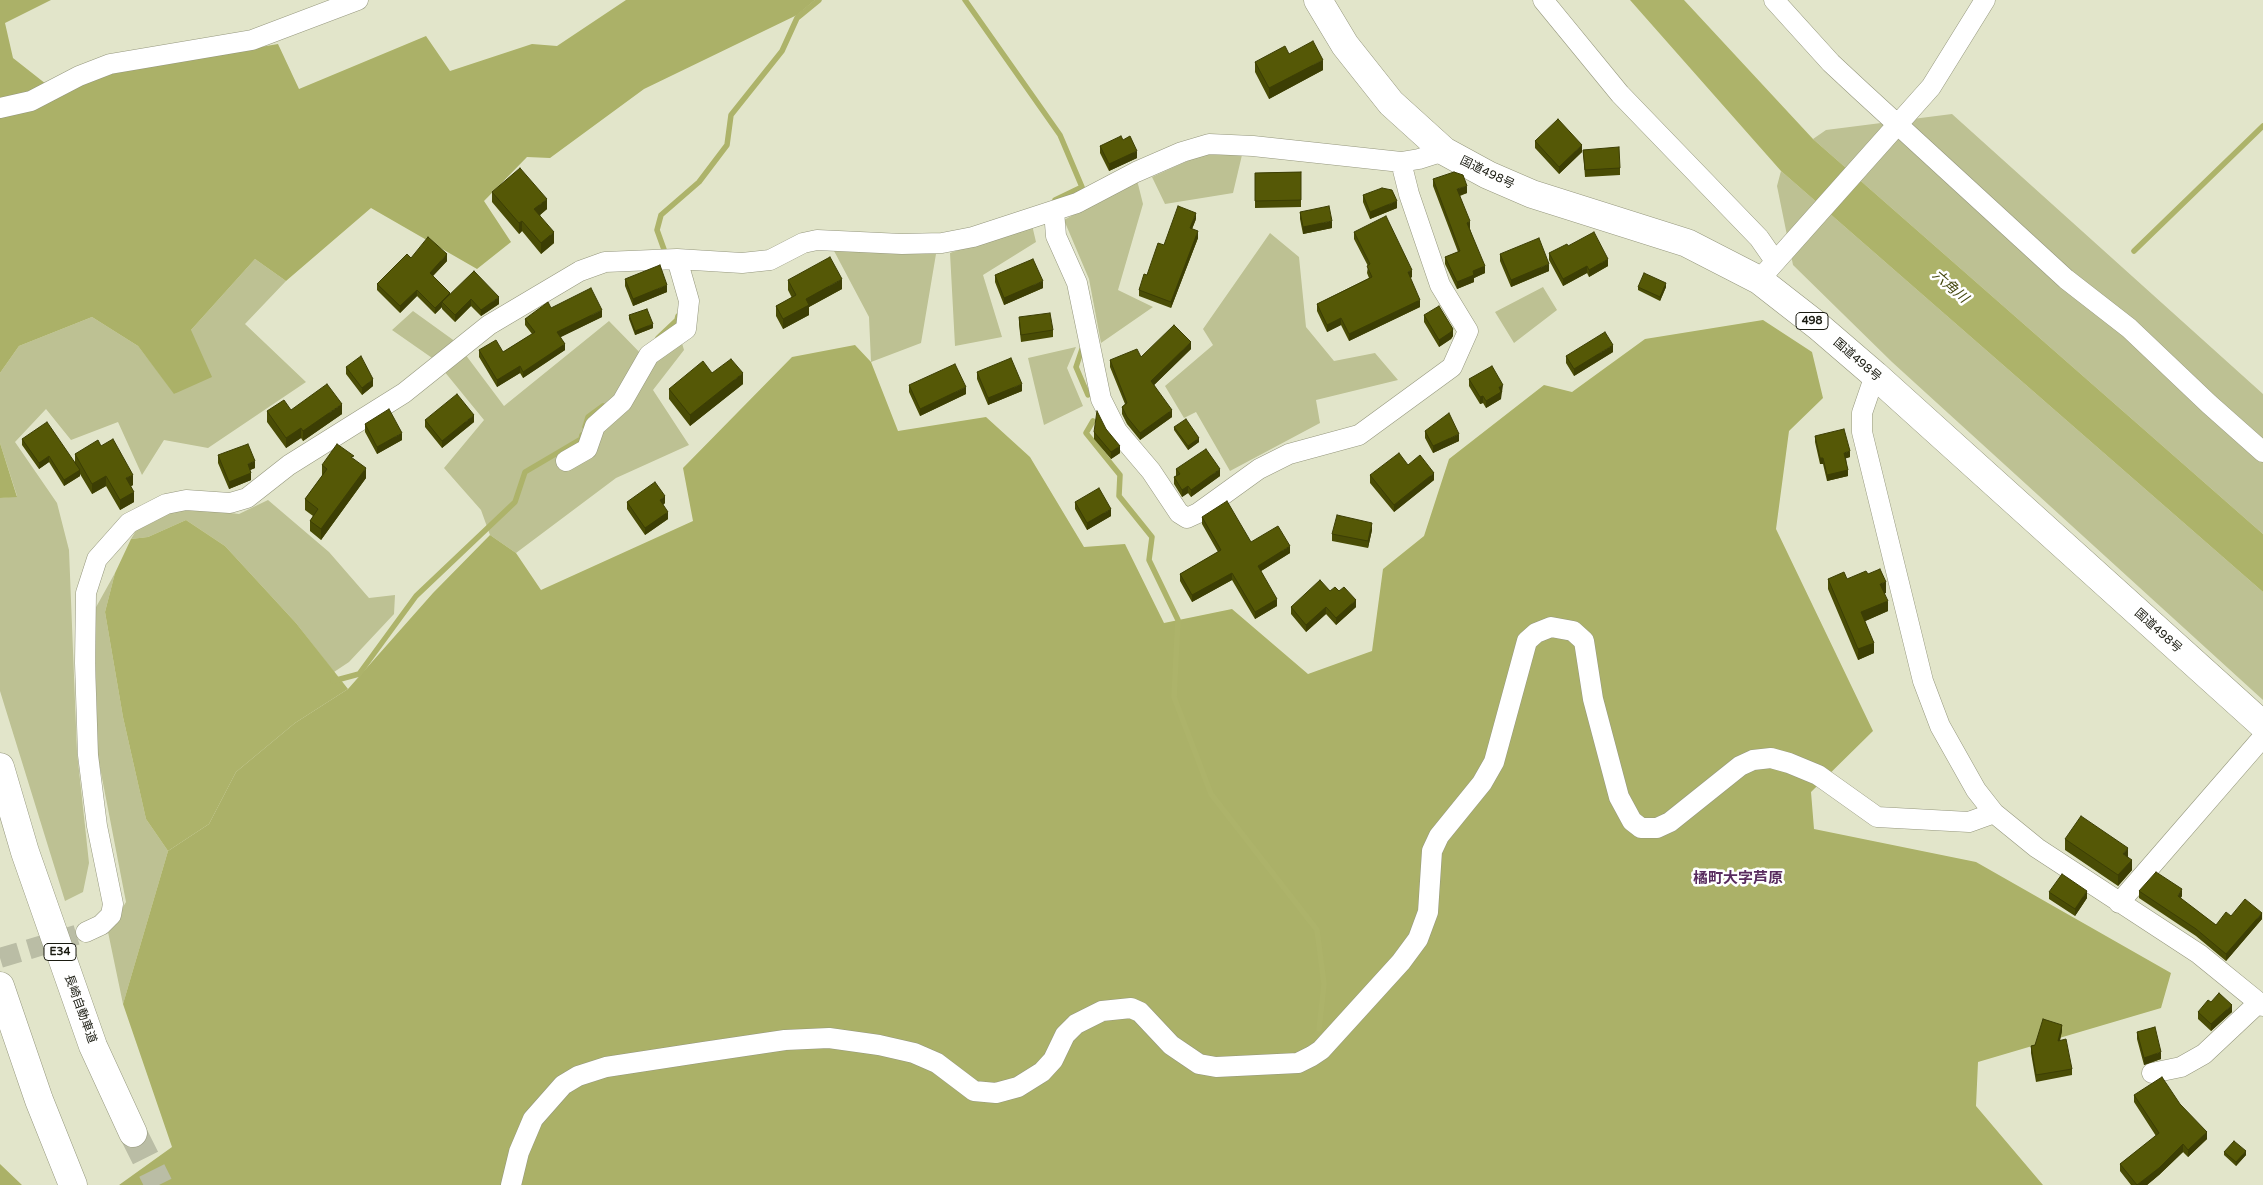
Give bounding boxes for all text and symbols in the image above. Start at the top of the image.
street label: 国道498号 [1458,154,1516,192]
water label: 六角川 [1929,267,1971,307]
road number: 498 [1796,312,1828,330]
street label: 国道498号 [1830,335,1884,385]
street label: 国道498号 [2131,606,2185,656]
district label: 橘町大字芦原 [1693,870,1783,888]
road number: E34 [44,944,76,960]
street label: 長崎自動車道 [61,973,99,1045]

